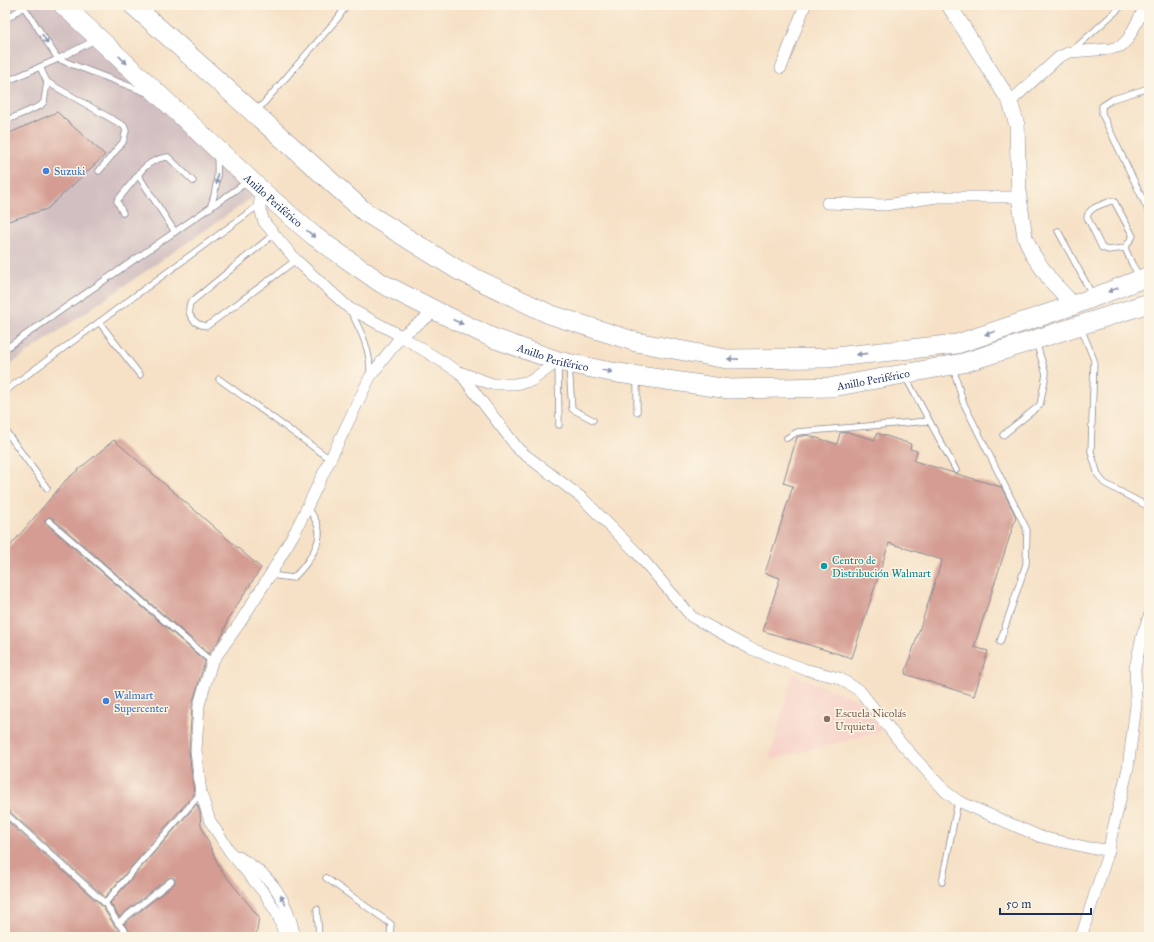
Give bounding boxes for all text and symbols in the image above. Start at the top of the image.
one-way arrow [42,33,49,45]
one-way arrow [118,55,128,65]
place label: Suzuki [54,165,85,178]
marker: Suzuki [41,166,51,176]
street label: Anillo Periférico [241,170,305,230]
one-way arrow [214,173,221,185]
one-way arrow [305,229,316,238]
one-way arrow [1106,288,1118,294]
one-way arrow [452,319,464,325]
one-way arrow [984,330,996,336]
street label: Anillo Periférico [515,340,590,374]
one-way arrow [856,351,869,358]
one-way arrow [726,356,739,362]
street label: Anillo Periférico [835,366,911,393]
one-way arrow [601,368,613,374]
place label: Centro de Distribución Walmart [832,554,931,580]
marker: Centro de Distribución Walmart [819,561,829,571]
place label: Walmart Supercenter [114,689,169,715]
marker: Walmart Supercenter [101,696,111,706]
place label: Escuela Nicolás Urquieta [835,707,906,734]
marker: Escuela Nicolás Urquieta [822,714,832,724]
scale bar [1000,890,1091,916]
one-way arrow [279,894,286,906]
text: 50 m [1006,897,1031,911]

